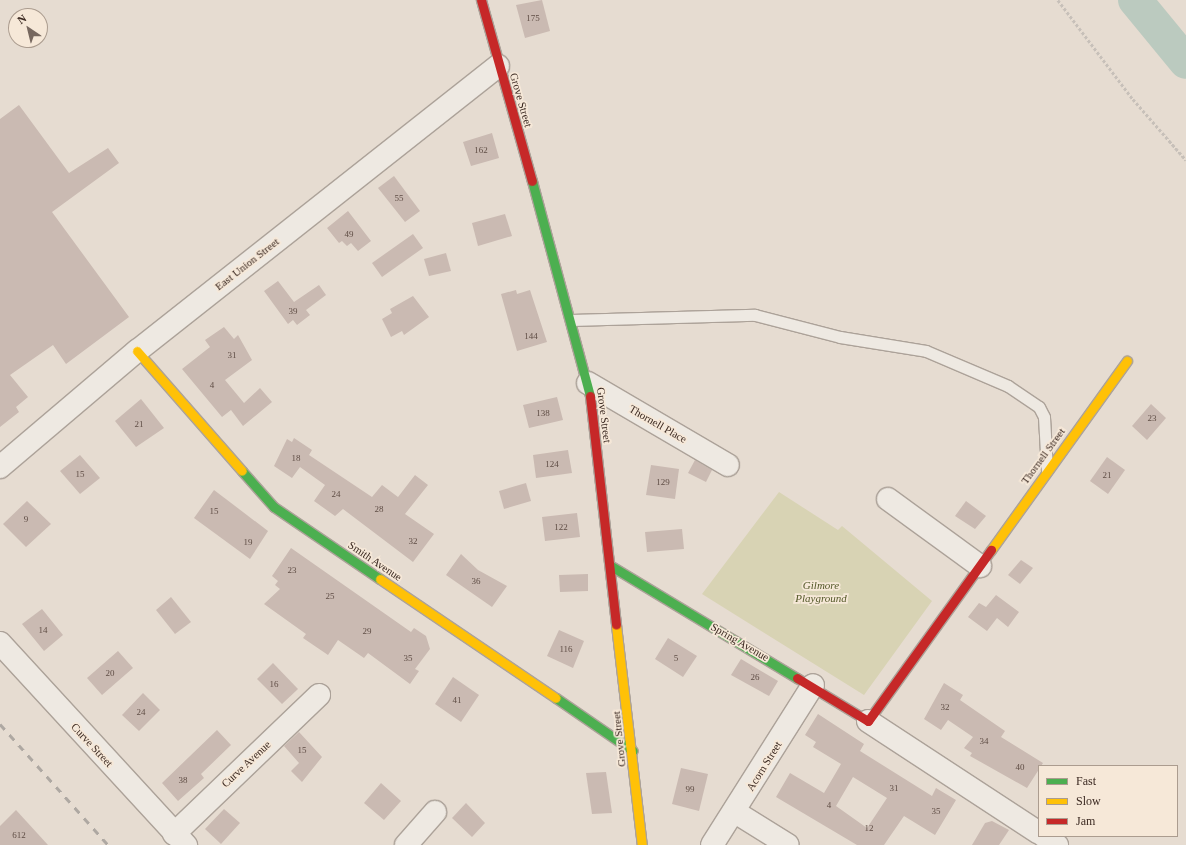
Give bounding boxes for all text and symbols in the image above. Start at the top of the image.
north arrow [8,8,48,48]
text: N [15,12,28,26]
house number: 175 [526,13,540,23]
street label: Grove Street [507,71,535,129]
house number: 162 [474,145,488,155]
house number: 55 [394,193,404,203]
house number: 49 [344,229,354,239]
street label: East Union Street [212,235,282,293]
house number: 39 [288,306,298,316]
house number: 144 [524,331,538,341]
house number: 31 [228,350,236,360]
house number: 4 [210,380,214,390]
street label: Grove Street [594,386,614,444]
street label: Thornell Place [627,402,689,446]
house number: 138 [536,408,550,418]
house number: 23 [1148,413,1156,423]
house number: 21 [134,419,144,429]
street label: Thornell Street [1018,425,1068,487]
house number: 18 [292,453,300,463]
house number: 124 [545,459,559,469]
house number: 15 [76,469,84,479]
house number: 21 [1102,470,1112,480]
house number: 129 [656,477,670,487]
house number: 24 [332,489,340,499]
house number: 28 [374,504,384,514]
house number: 15 [210,506,218,516]
house number: 9 [24,514,28,524]
house number: 122 [554,522,568,532]
house number: 32 [408,536,418,546]
house number: 19 [244,537,252,547]
street label: Smith Avenue [345,538,405,584]
house number: 23 [288,565,296,575]
house number: 36 [472,576,480,586]
park label: Gilmore Playground [795,579,847,605]
house number: 25 [326,591,334,601]
street label: Spring Avenue [708,620,772,664]
house number: 14 [38,625,48,635]
house number: 29 [362,626,372,636]
house number: 116 [559,644,573,654]
house number: 35 [404,653,412,663]
house number: 5 [674,653,678,663]
house number: 20 [106,668,114,678]
house number: 26 [750,672,760,682]
house number: 16 [270,679,278,689]
house number: 41 [452,695,462,705]
house number: 32 [940,702,950,712]
house number: 24 [136,707,146,717]
street label: Grove Street [610,711,628,767]
street label: Curve Street [68,720,116,770]
house number: 34 [980,736,988,746]
street label: Curve Avenue [218,738,274,790]
street label: Acorn Street [744,739,784,793]
house number: 15 [298,745,306,755]
house number: 40 [1016,762,1024,772]
legend [1038,765,1178,837]
text: Fast [1076,774,1096,788]
house number: 38 [178,775,188,785]
house number: 31 [890,783,898,793]
house number: 99 [686,784,694,794]
text: Slow [1076,794,1101,808]
house number: 4 [827,800,831,810]
house number: 35 [932,806,940,816]
text: Jam [1076,814,1095,828]
house number: 12 [864,823,874,833]
house number: 612 [12,830,26,840]

